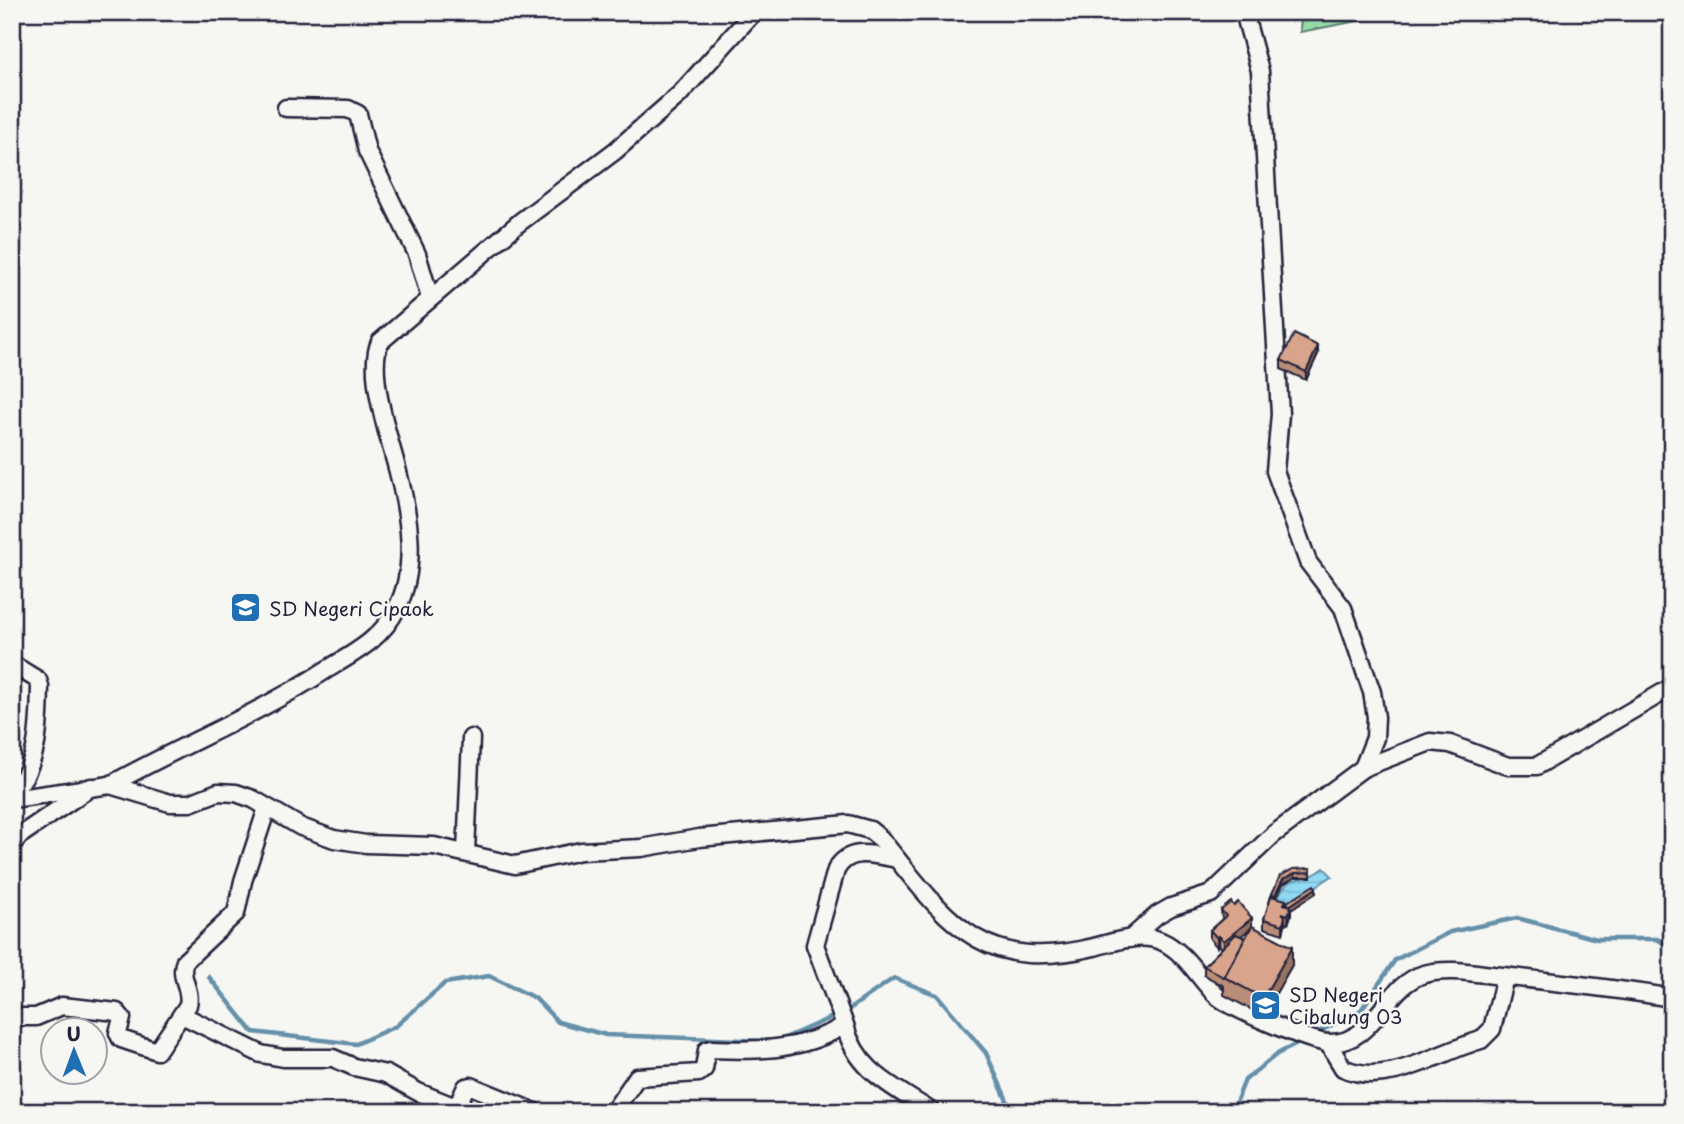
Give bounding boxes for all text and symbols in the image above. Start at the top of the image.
school or university icon: SD Negeri Cipaok [229,591,263,625]
place label: SD Negeri Cipaok [269,594,434,622]
place label: SD Negeri Cibalung 03 [1289,980,1402,1030]
school or university icon: SD Negeri Cibalung 03 [1249,988,1283,1022]
north arrow [38,1016,108,1086]
text: U [66,1019,81,1047]

